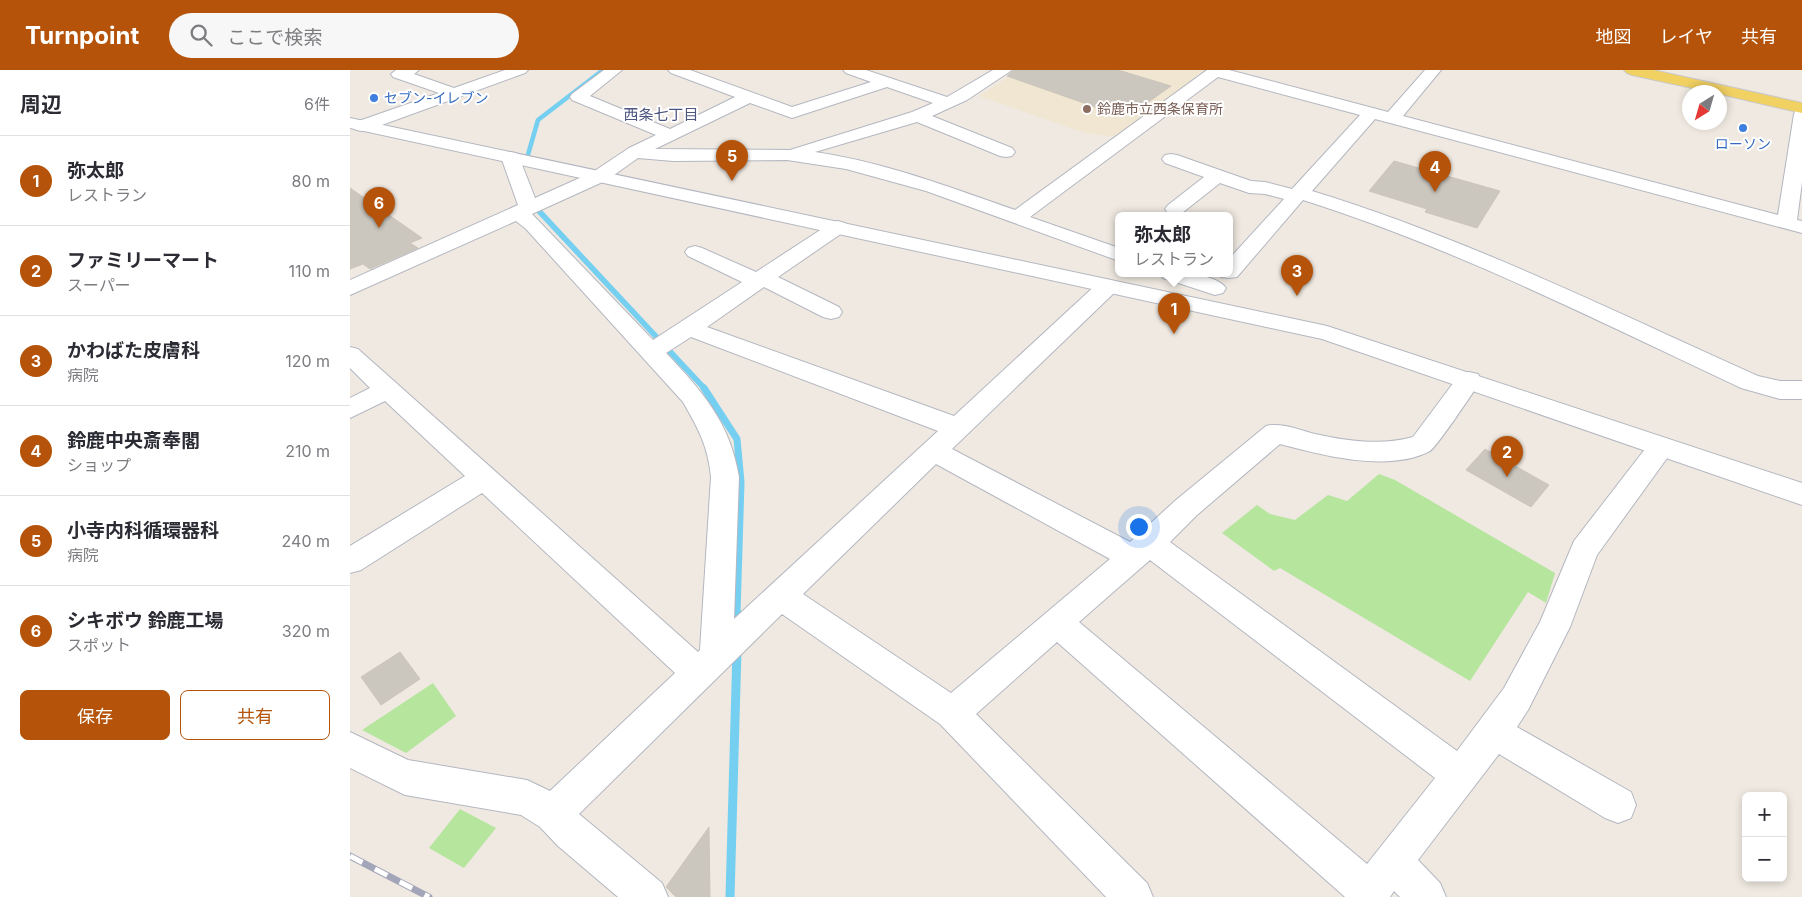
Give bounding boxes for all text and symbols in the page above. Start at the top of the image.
search box [169,13,519,58]
text: Turnpoint [25,21,139,50]
icon: search [187,21,215,49]
text: ここで検索 [227,26,322,49]
text: 地図 [1596,26,1632,47]
text: レイヤ [1660,26,1713,47]
text: 共有 [1741,26,1777,47]
north arrow [1682,85,1727,130]
place label: セブン-イレブン [384,89,488,106]
text: 周辺 [20,92,62,117]
marker: セブン-イレブン [368,92,380,104]
text: 6件 [304,94,330,114]
place label: 鈴鹿市立西条保育所 [1097,100,1223,117]
marker: 鈴鹿市立西条保育所 [1081,103,1093,115]
district label: 西条七丁目 [623,105,699,124]
marker: ローソン [1737,122,1749,134]
place label: ローソン [1715,135,1771,152]
pin: 5 [716,140,748,181]
pin: 4 [1419,151,1451,192]
text: 弥太郎 [67,159,124,182]
text: 1 [33,171,39,191]
text: 80 m [291,171,330,191]
text: レストラン [67,185,147,205]
pin: 6 [363,187,395,228]
popup [1115,212,1233,277]
text: 弥太郎 [1134,223,1191,246]
text: ファミリーマート [67,249,219,272]
text: レストラン [1134,249,1214,269]
pin: 3 [1281,255,1313,296]
text: 2 [31,261,41,281]
text: 110 m [288,261,330,281]
text: スーパー [67,275,131,295]
pin: 1 [1158,293,1190,334]
text: かわばた皮膚科 [67,339,200,362]
text: 3 [31,351,41,371]
text: 120 m [285,351,330,371]
text: 病院 [67,365,99,385]
text: 鈴鹿中央斎奉閣 [67,429,200,452]
pin: 2 [1491,436,1523,477]
text: 4 [31,441,41,461]
text: 210 m [285,441,330,461]
text: ショップ [67,455,131,475]
your location [1126,514,1152,540]
text: 小寺内科循環器科 [67,519,219,542]
text: 5 [31,531,41,551]
text: 240 m [282,531,330,551]
text: 病院 [67,545,99,565]
text: シキボウ 鈴鹿工場 [67,609,224,632]
text: 6 [31,621,41,641]
text: 320 m [282,621,330,641]
text: スポット [67,635,131,655]
button: 保存 [20,690,170,740]
button: 共有 [180,690,330,740]
map controls [1742,792,1787,882]
button: + [1742,792,1787,837]
button: − [1742,837,1787,882]

